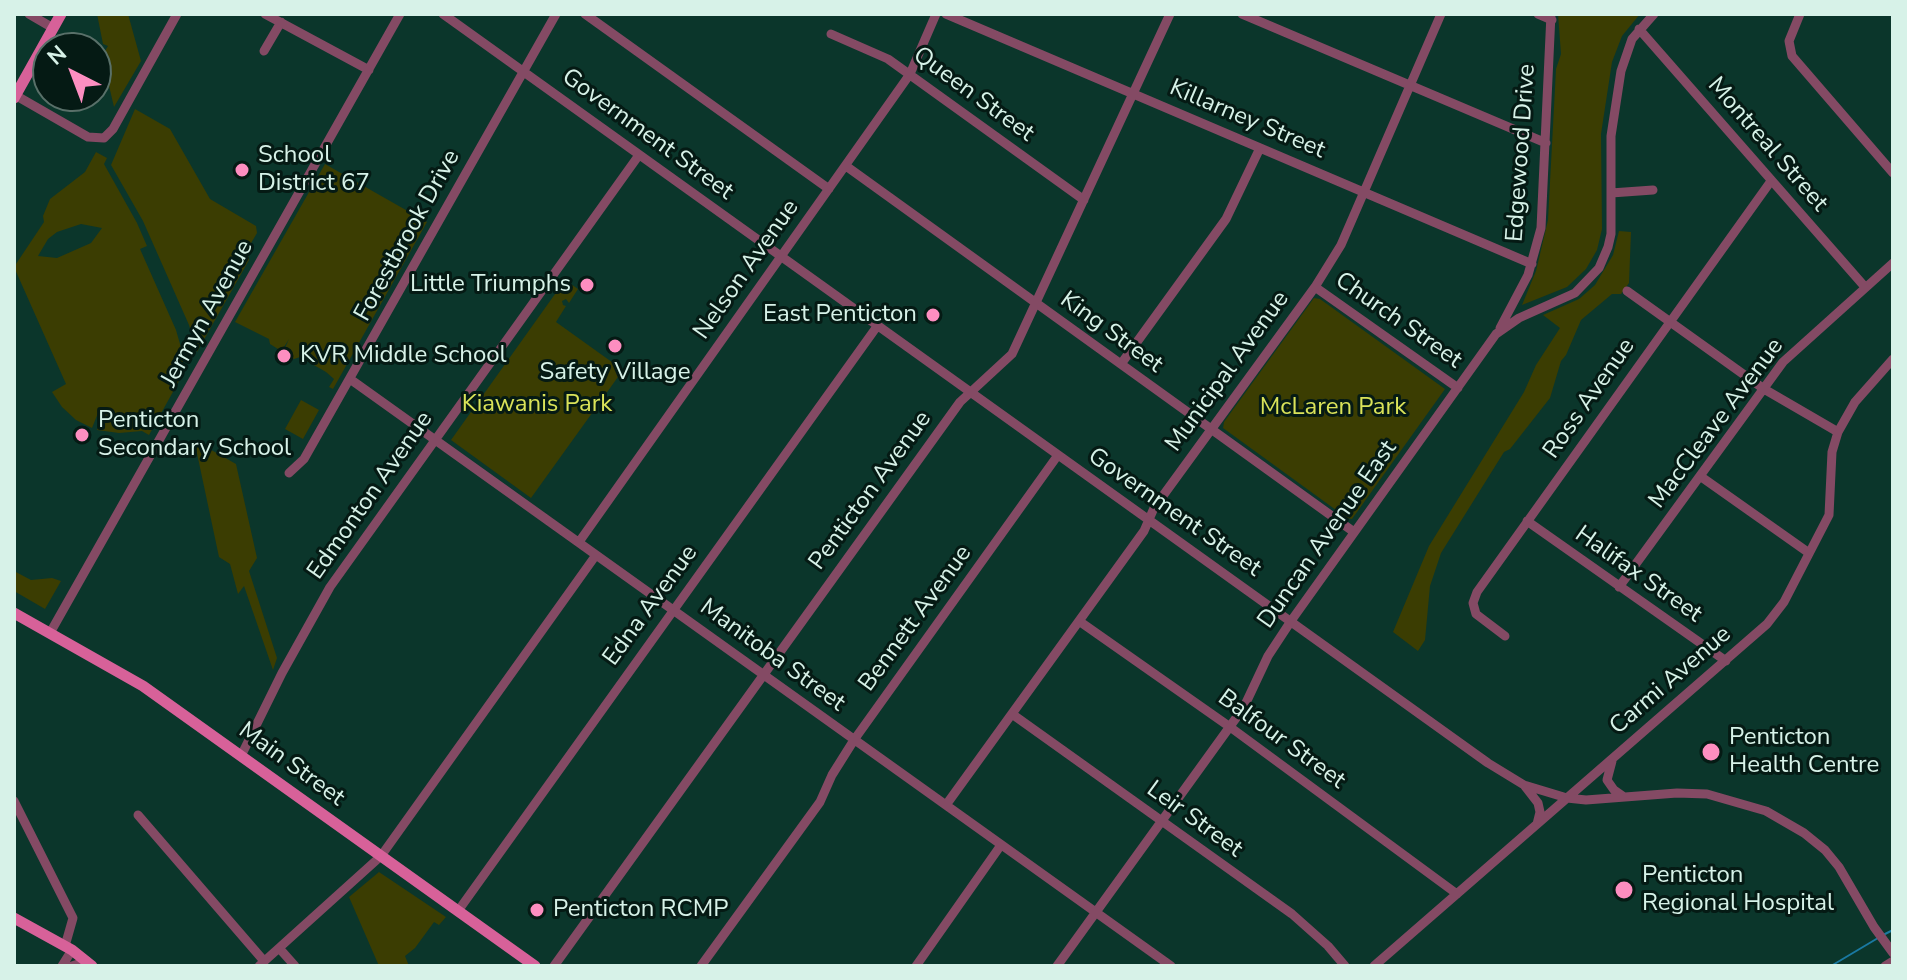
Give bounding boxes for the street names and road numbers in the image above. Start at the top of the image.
street label: Queen Street [907,41,1039,149]
street label: Government Street [556,63,738,207]
street label: Edgewood Drive [1501,63,1543,243]
street label: Montreal Street [1701,72,1833,218]
street label: Killarney Street [1165,74,1329,166]
street label: Forestbrook Drive [349,145,467,327]
street label: Nelson Avenue [688,195,806,345]
street label: Jermyn Avenue [156,236,260,392]
street label: Church Street [1329,267,1467,375]
street label: King Street [1054,286,1168,380]
street label: Municipal Avenue [1160,286,1296,458]
street label: Ross Avenue [1538,333,1642,465]
street label: MacCleave Avenue [1644,333,1790,515]
street label: Edmonton Avenue [302,406,440,586]
street label: Penticton Avenue [804,406,938,576]
street label: Duncan Avenue East [1252,436,1404,634]
street label: Government Street [1082,442,1266,584]
street label: Halifax Street [1569,521,1707,629]
street label: Edna Avenue [598,540,704,672]
street label: Bennett Avenue [853,540,979,698]
street label: Manitoba Street [694,594,850,718]
street label: Carmi Avenue [1605,621,1737,741]
street label: Balfour Street [1212,684,1350,796]
street label: Main Street [232,717,350,813]
street label: Leir Street [1140,776,1248,864]

